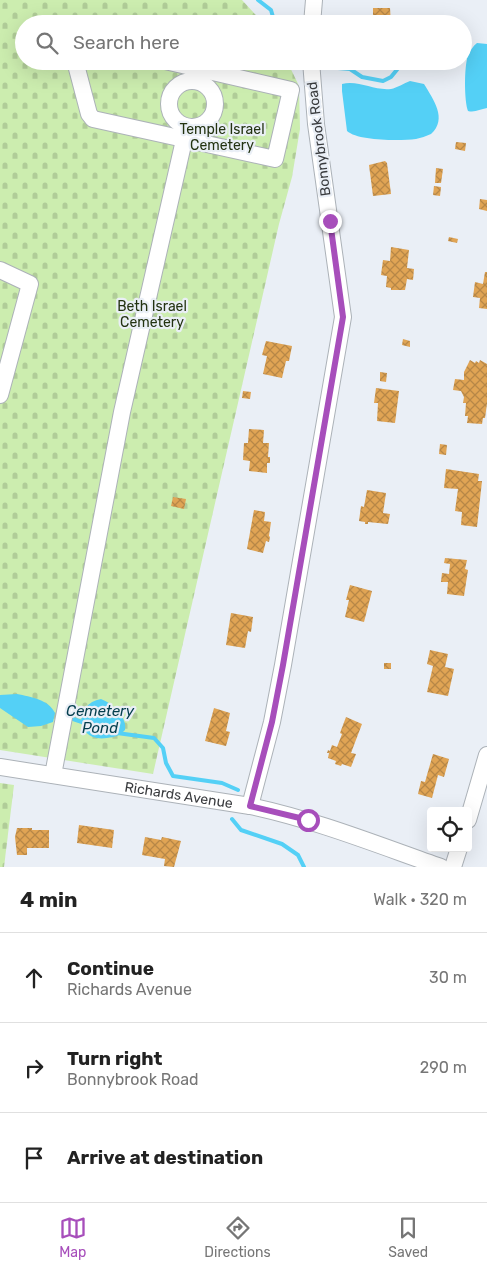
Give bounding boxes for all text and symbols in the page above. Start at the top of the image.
search box [15,15,472,70]
icon: search [33,29,61,57]
text: Search here [73,31,180,54]
street label: Bonnybrook Road [304,81,334,197]
park label: Temple Israel Cemetery [179,121,265,154]
route end [319,210,342,233]
park label: Beth Israel Cemetery [117,298,187,331]
water label: Cemetery Pond [66,702,135,737]
street label: Richards Avenue [124,778,234,812]
map controls [427,807,472,852]
button: locate [427,807,472,852]
route start [297,809,320,832]
text: 4 min [20,887,78,912]
text: Walk · 320 m [373,890,467,909]
text: Continue [67,957,154,980]
icon: ahead [20,964,48,992]
text: 30 m [429,968,467,987]
text: Richards Avenue [67,980,192,999]
text: Turn right [67,1047,162,1070]
icon: right [20,1054,48,1082]
text: 290 m [420,1058,467,1077]
text: Bonnybrook Road [67,1070,199,1089]
icon: arrive [20,1144,48,1172]
text: Arrive at destination [67,1146,263,1169]
tab: Map [59,1214,87,1261]
tab: Directions [204,1214,271,1261]
tab: Saved [388,1214,428,1261]

